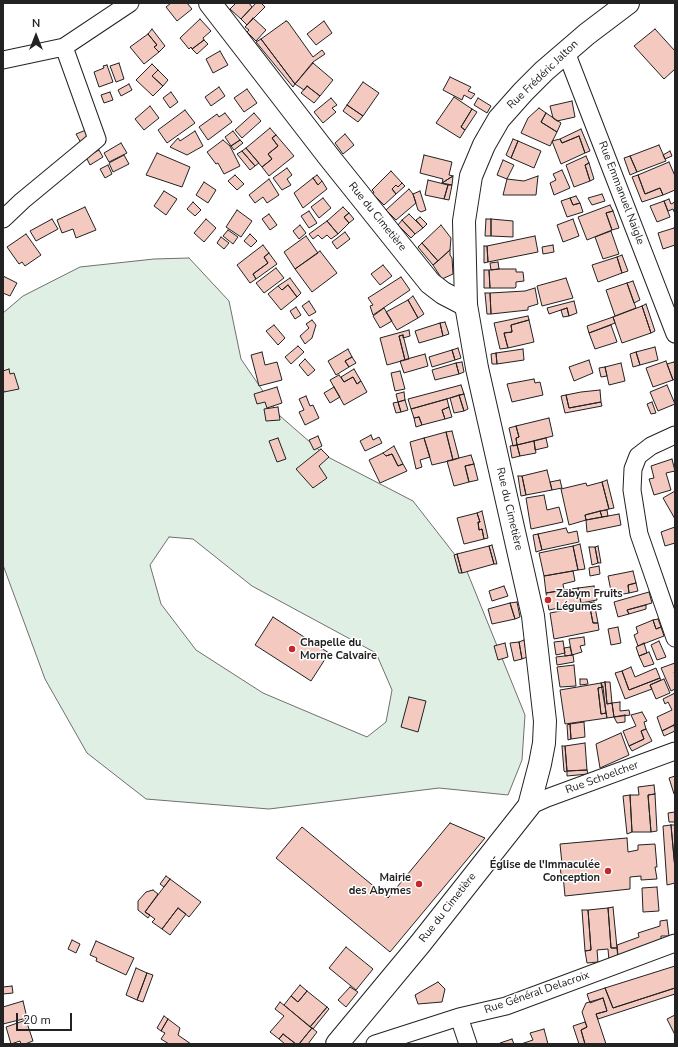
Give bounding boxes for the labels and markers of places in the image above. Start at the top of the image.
place label: Zabym Fruits Légumes [556,587,623,613]
marker: Zabym Fruits Légumes [543,595,553,605]
place label: Chapelle du Morne Calvaire [300,636,377,662]
marker: Chapelle du Morne Calvaire [287,644,297,654]
place label: Église de l'Immaculée Conception [490,858,600,884]
marker: Église de l'Immaculée Conception [603,866,613,876]
place label: Mairie des Abymes [349,871,411,897]
marker: Mairie des Abymes [414,879,424,889]

